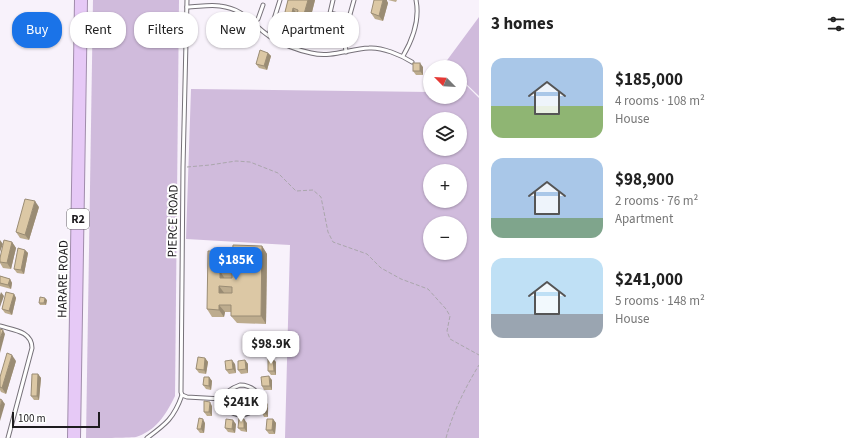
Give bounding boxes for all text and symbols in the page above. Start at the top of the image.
chip: Buy [12,12,62,48]
chip: Rent [70,12,126,48]
chip: Filters [134,12,198,48]
chip: New [206,12,260,48]
chip: Apartment [268,12,359,48]
text: 3 homes [491,12,553,36]
icon: filters [825,13,847,35]
north arrow [423,60,467,104]
map controls [423,60,467,260]
text: $185,000 [615,68,683,92]
icon: home [523,74,571,122]
text: 4 rooms · 108 m² [615,92,705,110]
text: House [615,110,650,128]
button: layers [423,112,467,156]
button: + [423,164,467,208]
text: $98,900 [615,168,674,192]
icon: home [523,174,571,222]
street label: PIERCE ROAD [163,184,183,258]
text: 2 rooms · 76 m² [615,192,698,210]
road number: R2 [67,209,89,229]
text: Apartment [615,210,673,228]
button: − [423,216,467,260]
street label: HARARE ROAD [53,240,73,318]
pin: $185K [208,247,264,281]
text: $185K [218,251,254,269]
text: $241,000 [615,268,683,292]
icon: home [523,274,571,322]
text: 5 rooms · 148 m² [615,292,705,310]
text: House [615,310,650,328]
pin: $98.9K [238,331,304,365]
text: $98.9K [251,335,291,353]
pin: $241K [213,389,269,423]
text: $241K [223,393,259,411]
scale bar [12,410,100,429]
text: 100 m [18,411,46,426]

